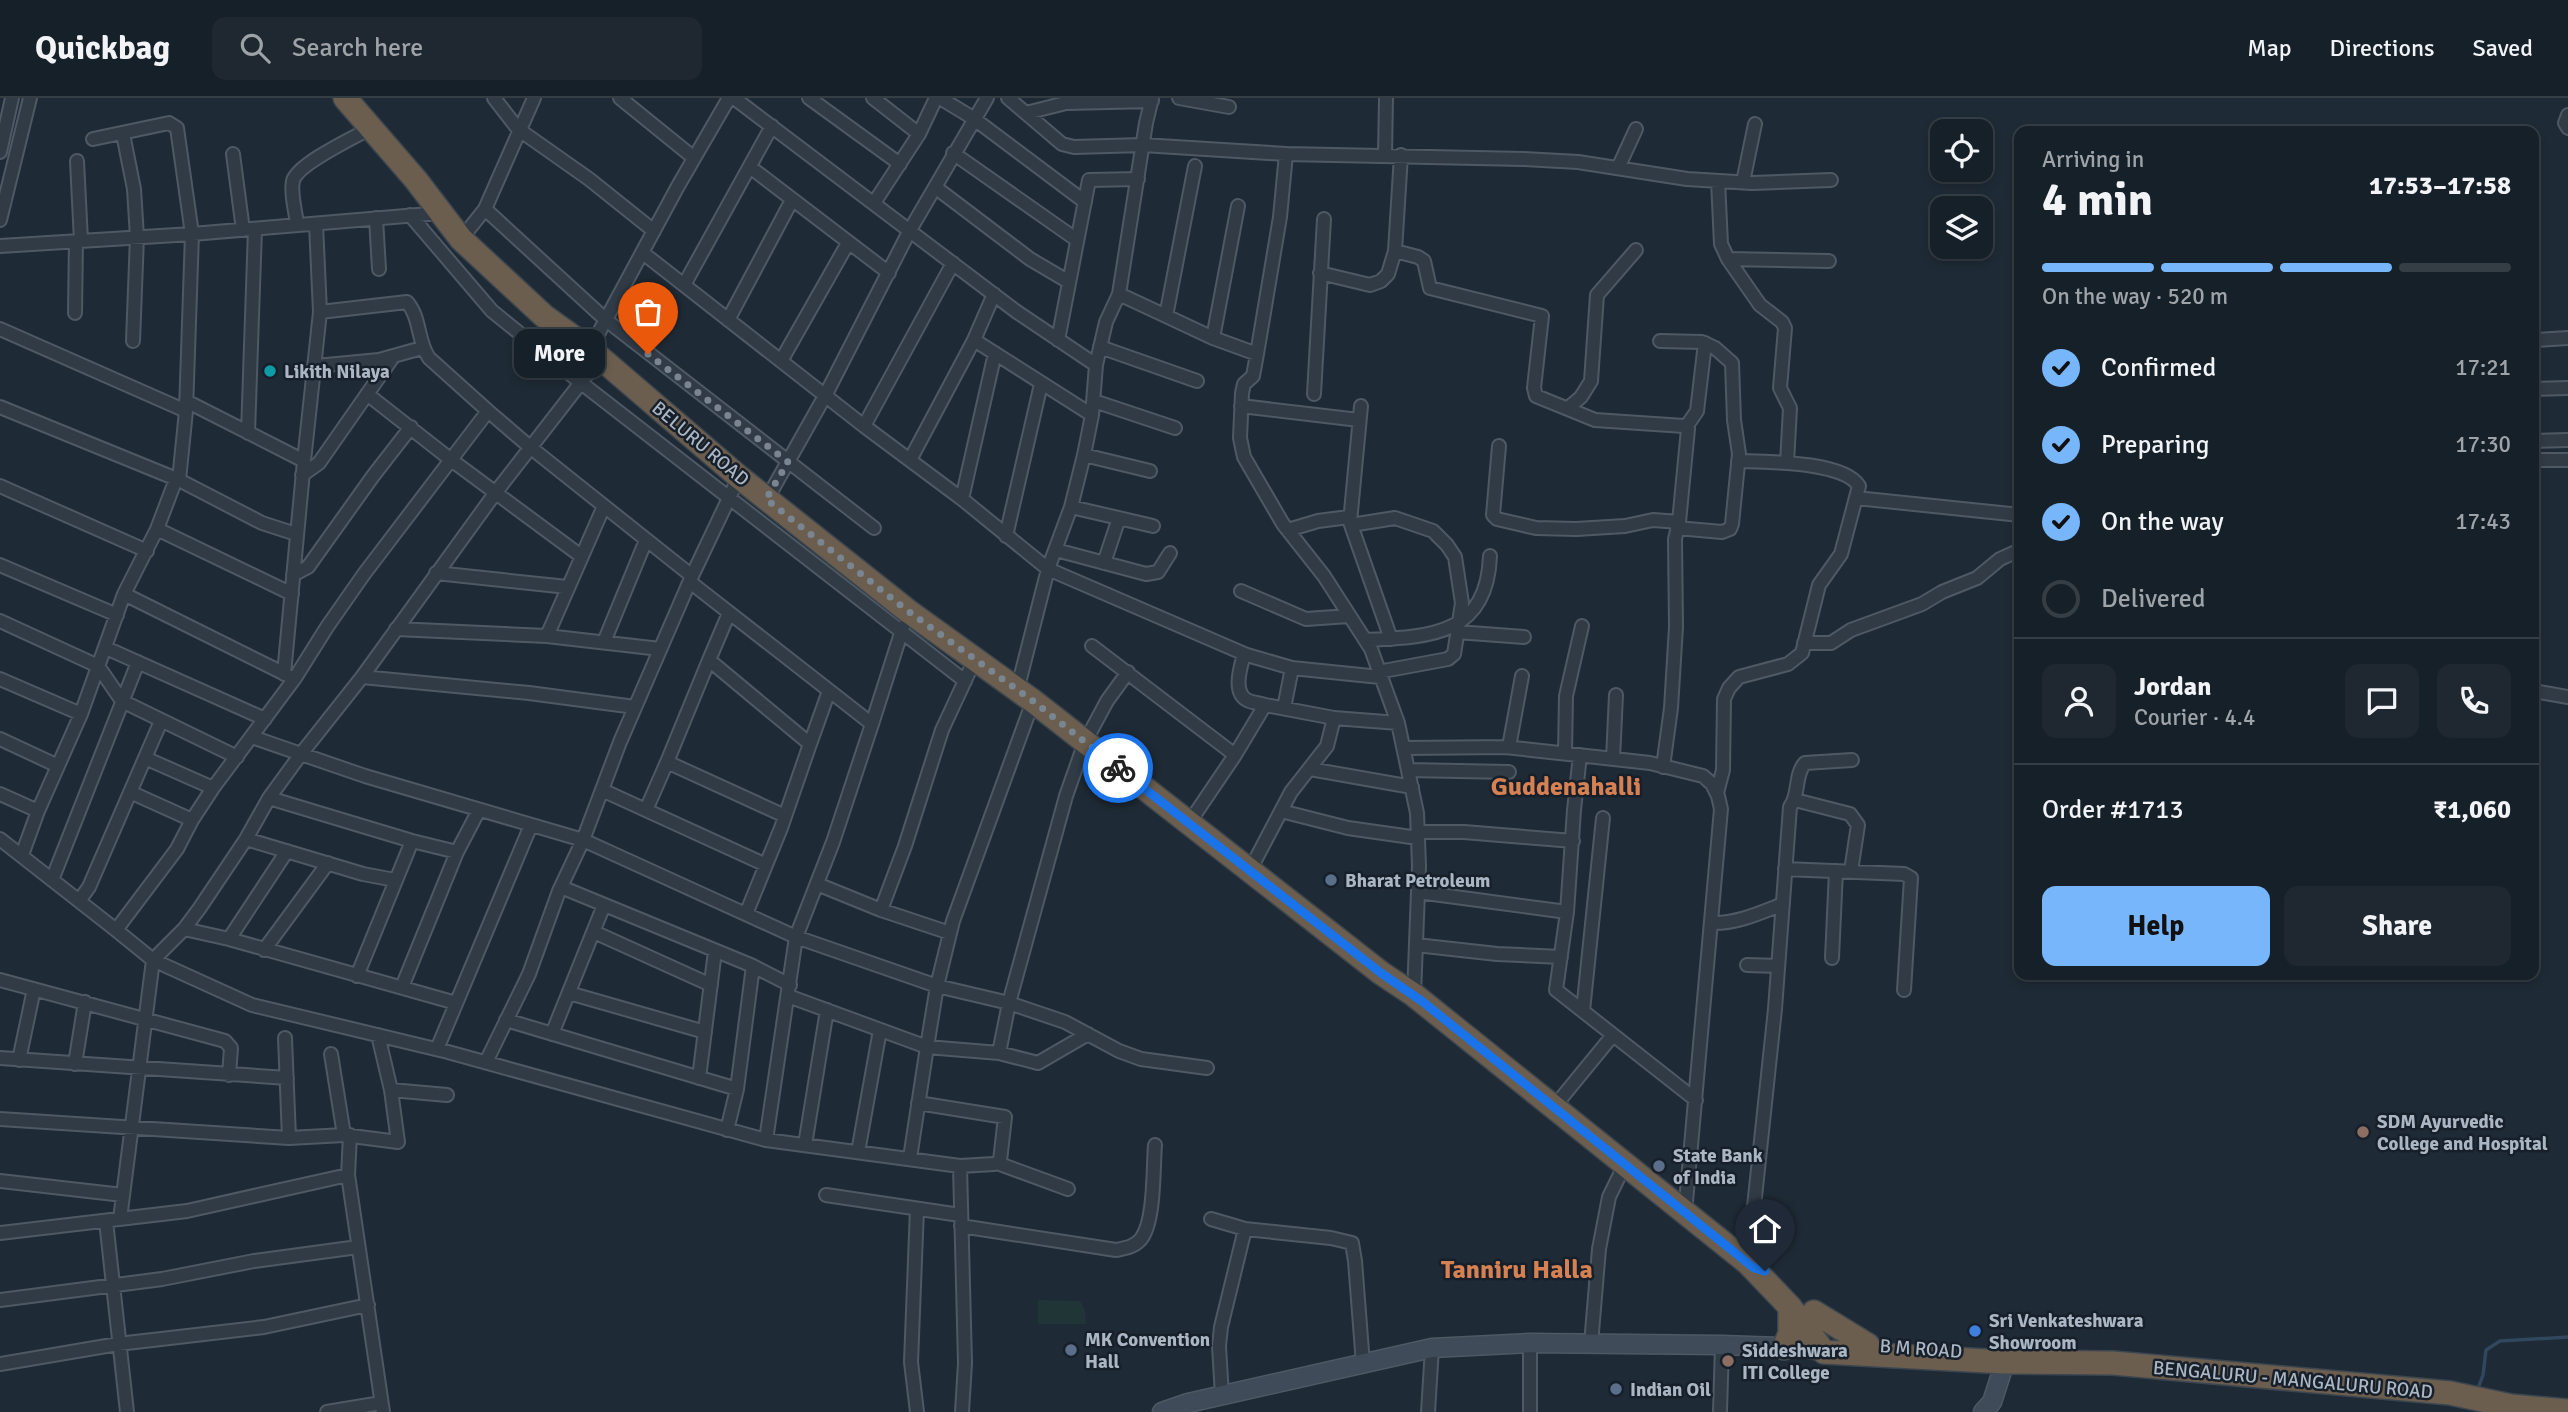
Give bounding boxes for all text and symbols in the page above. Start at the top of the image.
search box [212,17,702,80]
text: Quickbag [35,28,170,69]
icon: search [236,29,274,67]
text: Search here [292,32,423,64]
text: Map [2247,33,2292,63]
text: Directions [2330,33,2435,63]
text: Saved [2473,33,2533,63]
map controls [1930,119,1993,259]
button: locate [1930,119,1993,182]
text: Arriving in [2042,145,2144,174]
text: 17:53–17:58 [2369,170,2511,202]
text: 4 min [2042,172,2153,228]
button: layers [1930,196,1993,259]
pin [618,282,678,354]
text: On the way · 520 m [2042,282,2228,311]
icon: bag [629,293,667,331]
callout: More [515,330,606,378]
text: More [534,339,585,368]
icon: check [2042,349,2080,387]
text: Confirmed [2101,352,2216,384]
text: 17:21 [2455,353,2511,382]
place label: Likith Nilaya [284,360,390,384]
marker: Likith Nilaya [262,363,278,379]
street label: BELURU ROAD [647,396,754,491]
icon: check [2042,426,2080,464]
text: Preparing [2101,429,2209,461]
text: 17:30 [2455,430,2511,459]
icon: check [2042,503,2080,541]
text: On the way [2101,506,2224,538]
text: 17:43 [2455,507,2511,536]
text: Delivered [2101,583,2206,615]
button: person [2042,664,2116,738]
button: chat [2345,664,2419,738]
button: phone [2437,664,2511,738]
text: Jordan [2134,671,2211,703]
text: Courier · 4.4 [2134,703,2255,732]
courier [1083,733,1153,803]
icon: bike [1099,749,1137,787]
district label: Guddenahalli [1491,771,1641,803]
text: Order #1713 [2042,794,2183,826]
text: ₹1,060 [2433,794,2511,826]
place label: Bharat Petroleum [1345,869,1490,893]
marker: Bharat Petroleum [1323,872,1339,888]
button: Help [2042,886,2270,966]
button: Share [2284,886,2511,966]
place label: SDM Ayurvedic College and Hospital [2377,1110,2548,1156]
marker: SDM Ayurvedic College and Hospital [2355,1124,2371,1140]
place label: State Bank of India [1673,1144,1763,1190]
marker: State Bank of India [1651,1158,1667,1174]
pin [1735,1199,1795,1271]
icon: home [1746,1210,1784,1248]
district label: Tanniru Halla [1441,1254,1593,1286]
place label: Sri Venkateshwara Showroom [1989,1309,2144,1355]
marker: Sri Venkateshwara Showroom [1967,1323,1983,1339]
place label: MK Convention Hall [1085,1328,1210,1374]
street label: B M ROAD [1879,1334,1963,1364]
place label: Siddeshwara ITI College [1742,1339,1848,1385]
marker: MK Convention Hall [1063,1342,1079,1358]
marker: Siddeshwara ITI College [1720,1353,1736,1369]
street label: BENGALURU - MANGALURU ROAD [2152,1356,2434,1404]
place label: Indian Oil [1630,1378,1711,1402]
marker: Indian Oil [1608,1381,1624,1397]

